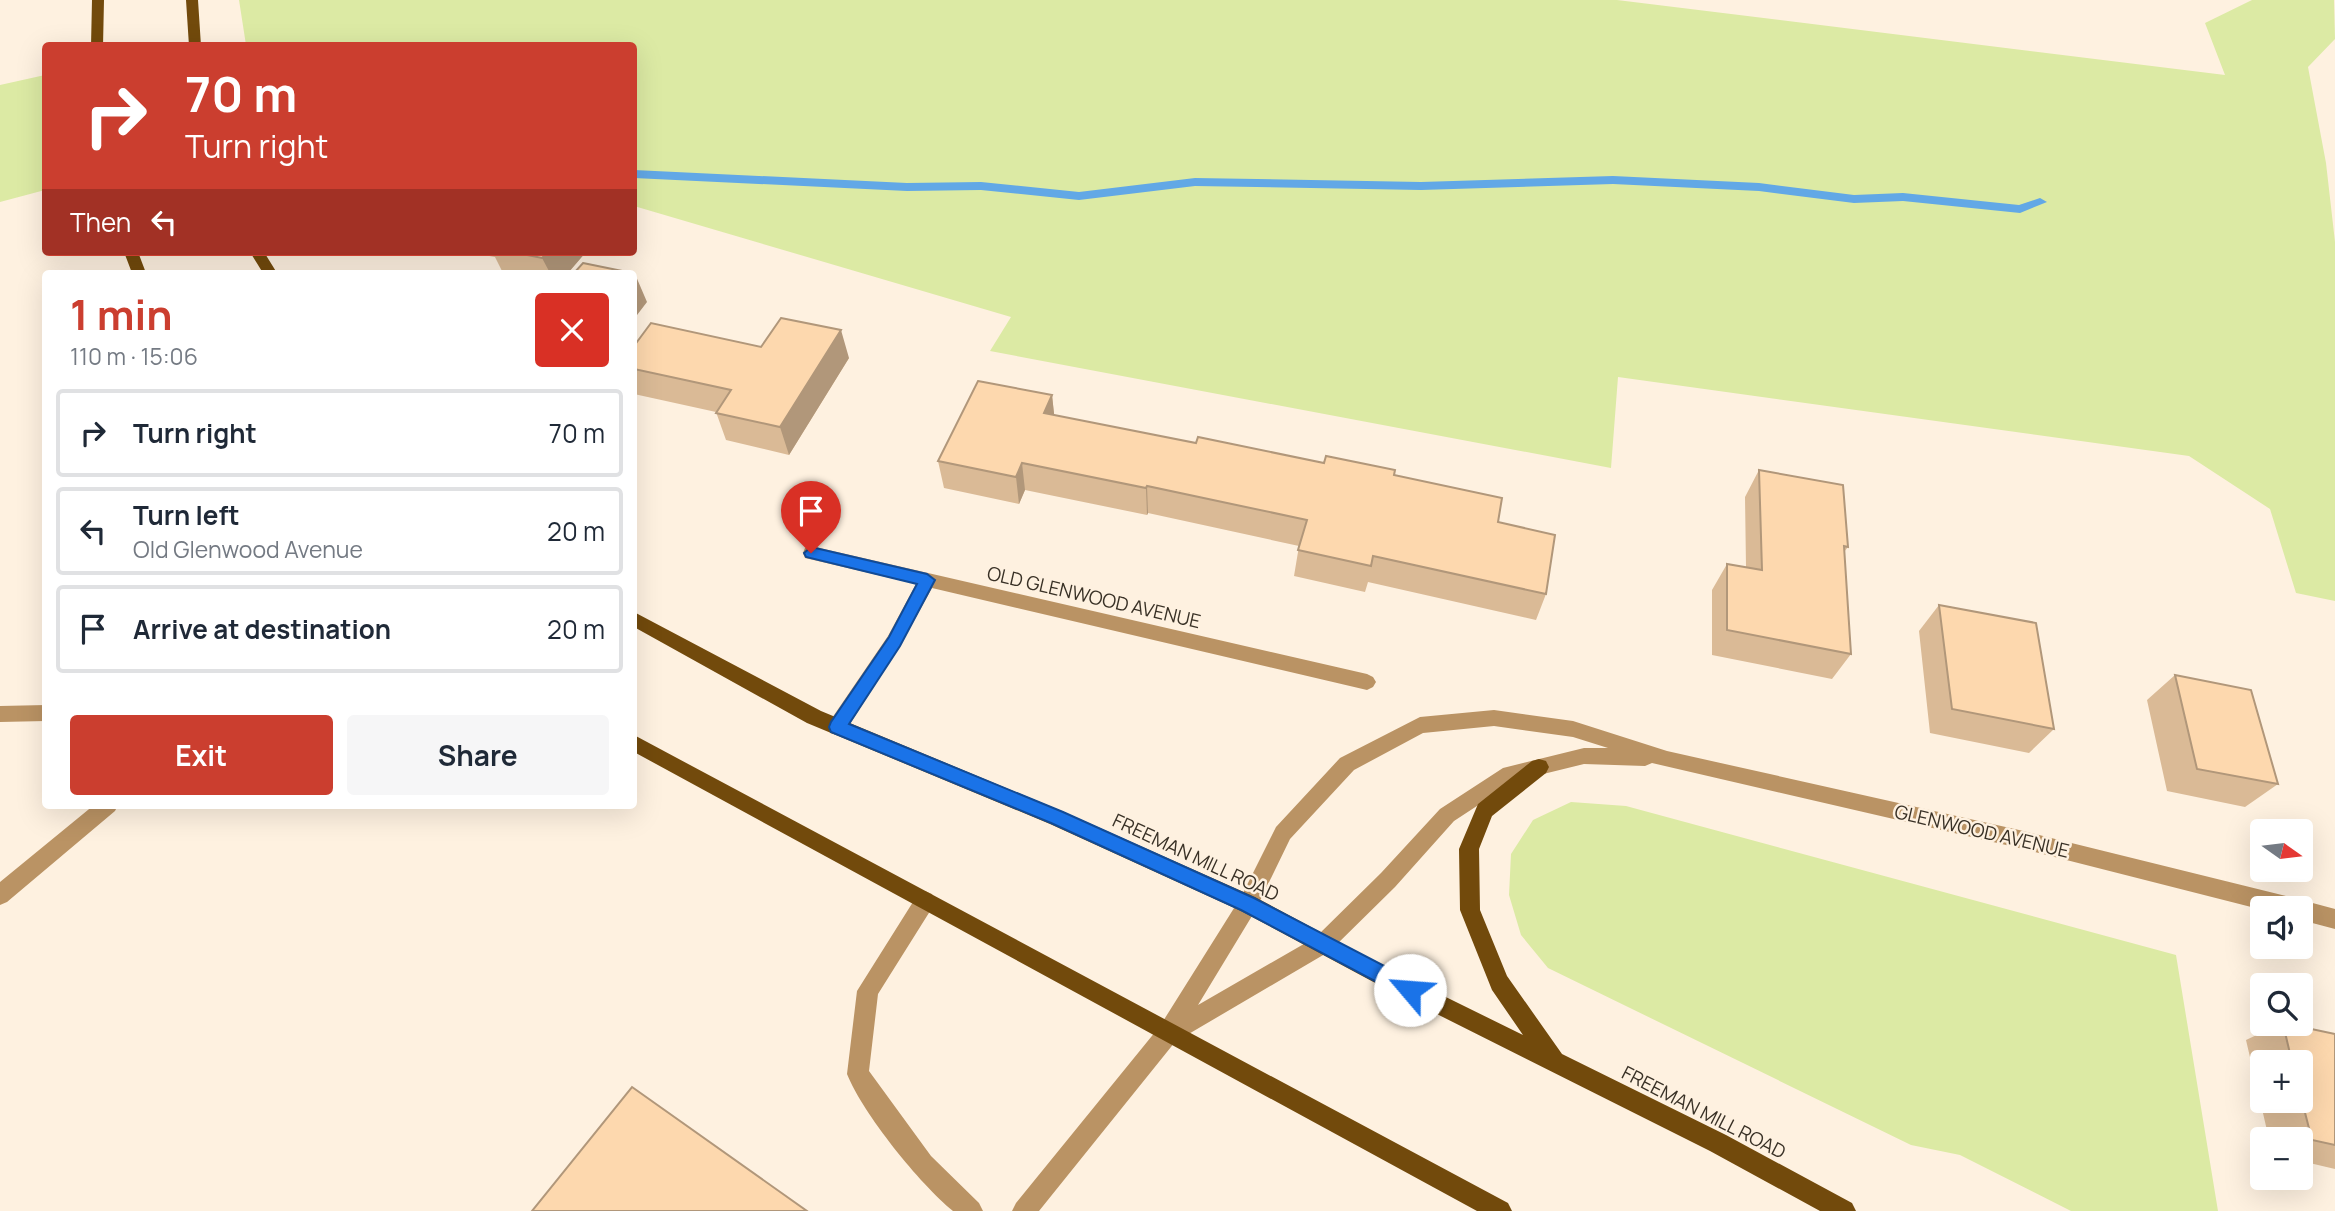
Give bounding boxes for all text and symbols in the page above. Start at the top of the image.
text: 70 m [185,60,297,127]
icon: right [70,70,161,161]
text: Turn right [185,124,328,168]
icon: left [145,203,183,241]
text: Then [70,204,131,240]
text: 1 min [70,285,173,343]
button: close [535,293,609,367]
text: 110 m · 15:06 [70,340,198,372]
icon: right [74,414,112,452]
text: Turn right [133,415,257,451]
text: 70 m [549,415,605,451]
pin [781,481,841,553]
icon: arrive [792,492,830,530]
text: Turn left [133,497,240,533]
icon: left [74,512,112,550]
text: 20 m [547,513,605,549]
text: Old Glenwood Avenue [133,533,363,565]
street label: OLD GLENWOOD AVENUE [985,560,1203,634]
icon: arrive [74,610,112,648]
text: Arrive at destination [133,611,391,647]
text: 20 m [547,611,605,647]
button: Exit [70,715,333,795]
button: Share [347,715,609,795]
street label: GLENWOOD AVENUE [1892,798,2072,864]
street label: FREEMAN MILL ROAD [1109,807,1283,907]
north arrow [2250,819,2314,882]
map controls [2250,819,2313,1190]
button: sound [2250,896,2313,959]
position arrow [1373,953,1447,1027]
button: search [2250,973,2313,1036]
button: + [2250,1050,2313,1113]
street label: FREEMAN MILL ROAD [1618,1059,1790,1165]
button: − [2250,1127,2313,1190]

